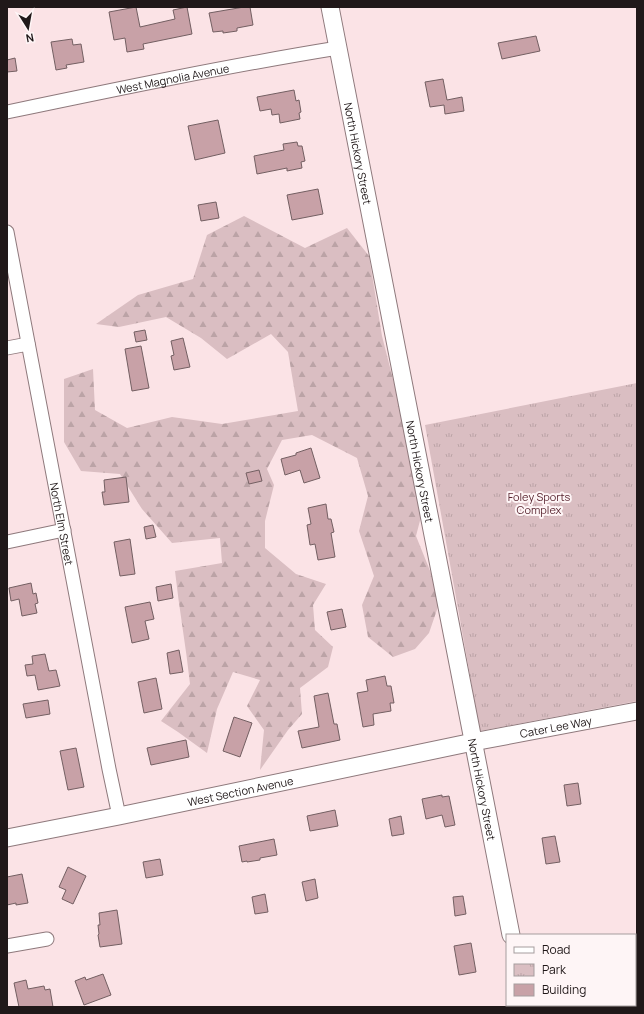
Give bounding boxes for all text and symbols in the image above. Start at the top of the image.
north arrow [8,8,48,48]
text: N [25,30,35,46]
street label: West Magnolia Avenue [115,60,231,97]
street label: North Hickory Street [341,101,376,205]
street label: North Hickory Street [403,419,438,523]
street label: North Elm Street [47,481,78,566]
park label: Foley Sports Complex [508,489,571,517]
street label: Cater Lee Way [519,712,593,740]
street label: North Hickory Street [465,737,500,841]
street label: West Section Avenue [186,772,295,809]
legend [506,934,636,1006]
text: Road [542,941,570,958]
text: Park [542,961,567,978]
text: Building [542,981,586,998]

